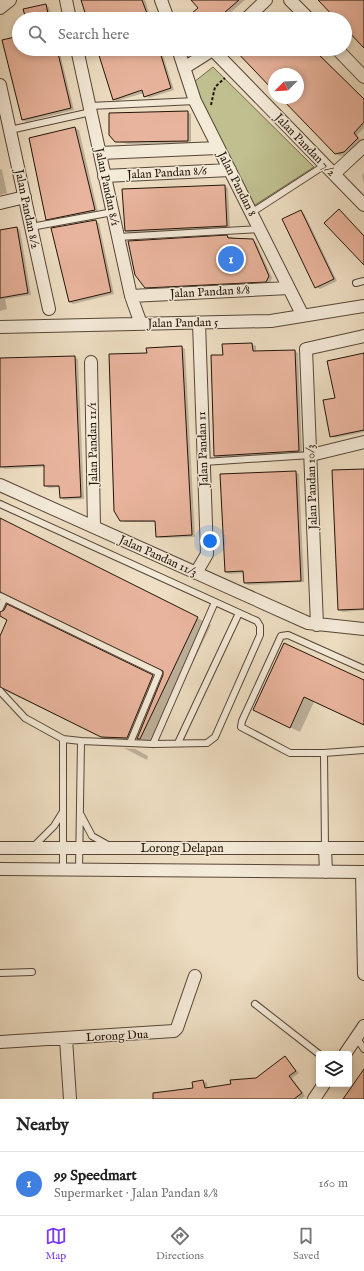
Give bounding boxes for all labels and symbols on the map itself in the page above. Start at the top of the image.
north arrow [268,68,304,104]
street label: Jalan Pandan 7/2 [269,109,339,180]
street label: Jalan Pandan 8/1 [90,145,123,228]
street label: Jalan Pandan 8 [212,147,260,220]
street label: Jalan Pandan 8/6 [125,163,208,184]
street label: Jalan Pandan 8/2 [10,166,43,251]
pin: 1 [218,244,244,274]
street label: Jalan Pandan 8/8 [168,282,251,303]
street label: Jalan Pandan 5 [146,315,219,332]
street label: Jalan Pandan 11/1 [85,402,102,488]
street label: Jalan Pandan 11 [194,411,213,489]
street label: Jalan Pandan 10/3 [303,444,322,532]
street label: Jalan Pandan 11/3 [114,531,199,581]
your location [200,531,220,551]
street label: Lorong Delapan [140,841,224,857]
street label: Lorong Dua [85,1027,149,1045]

